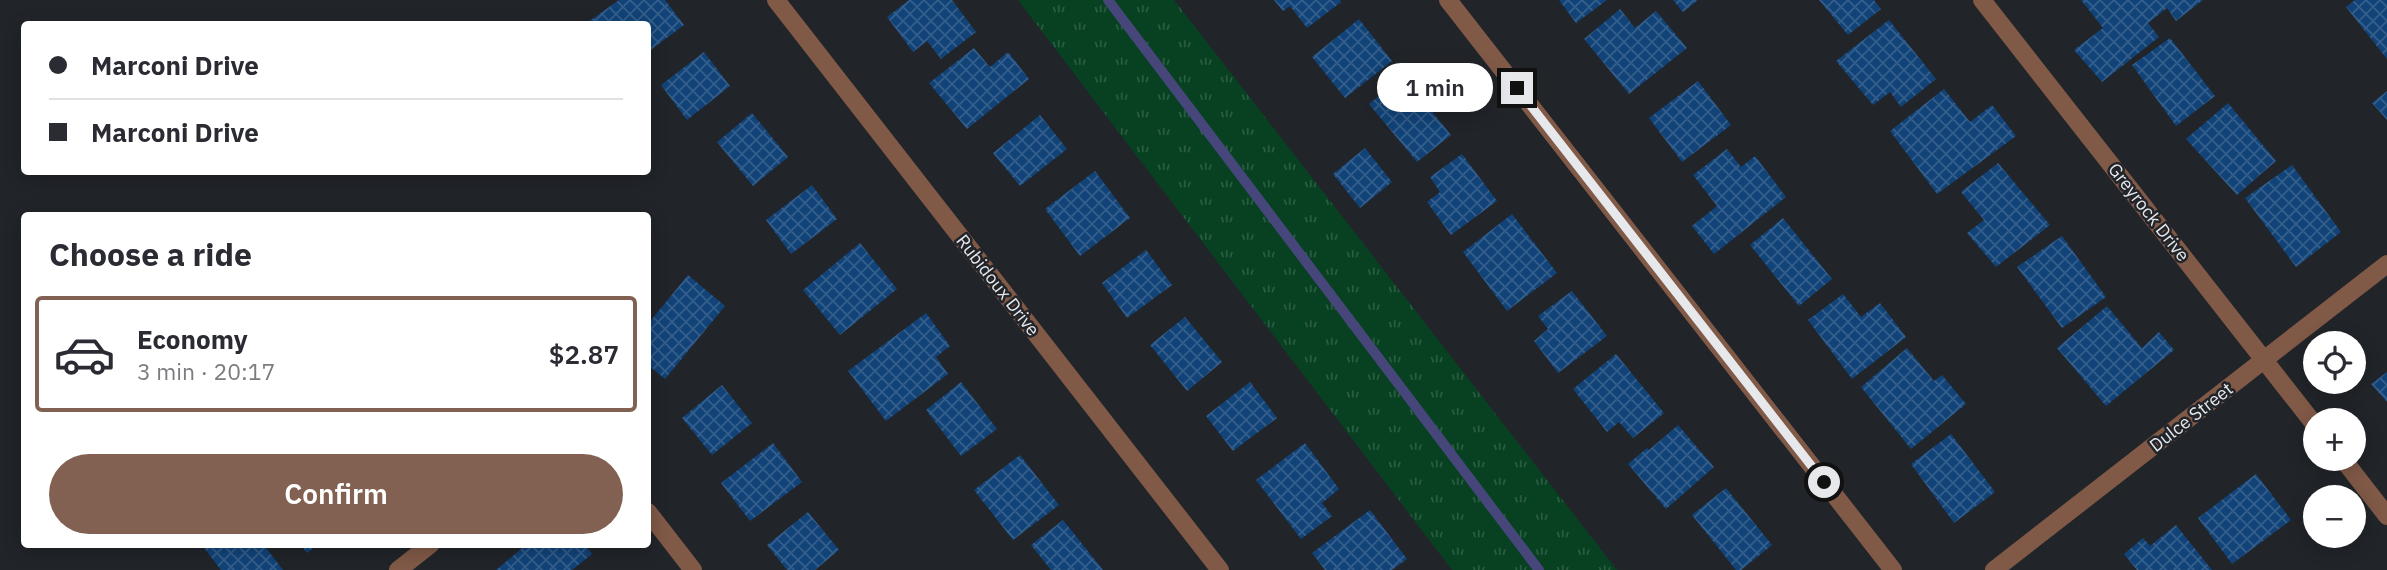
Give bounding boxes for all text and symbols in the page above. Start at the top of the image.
text: Marconi Drive [91,48,259,82]
callout: 1 min [1377,64,1492,112]
text: 1 min [1405,72,1465,102]
route end [1501,72,1533,104]
text: Marconi Drive [91,115,259,149]
street label: Greyrock Drive [2103,158,2195,266]
street label: Rubidoux Drive [951,230,1045,340]
text: Choose a ride [49,233,252,275]
text: Economy [137,322,248,356]
icon: car [53,323,116,386]
map controls [2303,331,2366,548]
button: locate [2303,331,2366,394]
text: $2.87 [549,337,619,371]
text: 3 min · 20:17 [137,356,275,386]
street label: Dulce Street [2145,377,2237,457]
button: + [2303,408,2366,471]
button: Confirm [49,454,623,534]
route start [1808,466,1840,498]
button: − [2303,485,2366,548]

